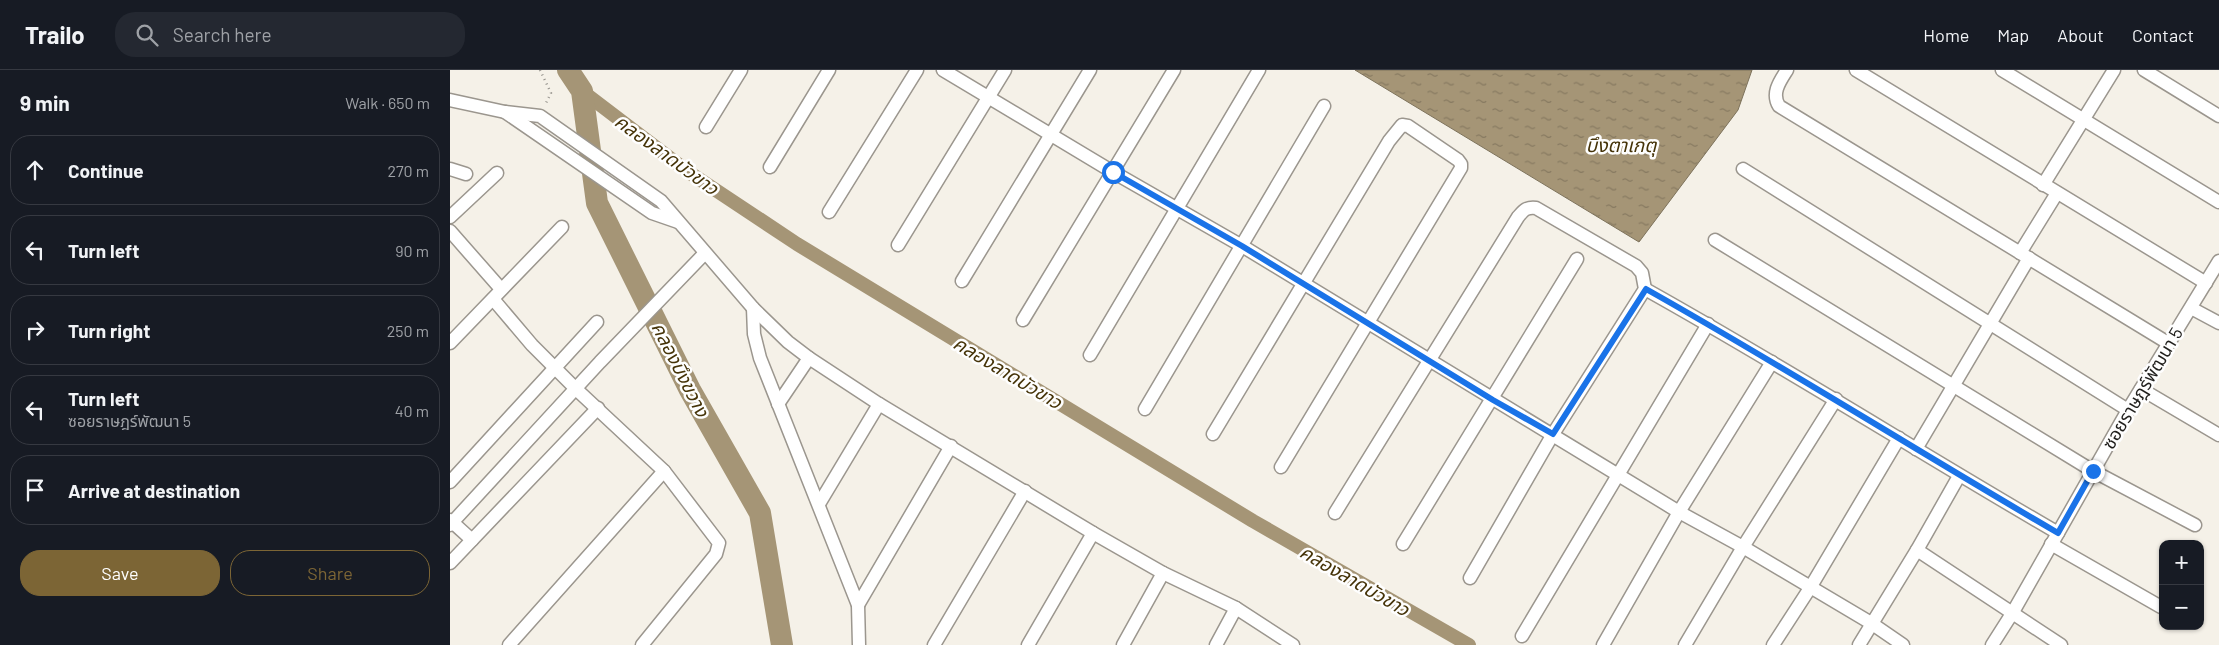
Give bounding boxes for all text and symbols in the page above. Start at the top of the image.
search box [115,12,465,57]
text: Trailo [25,20,85,49]
icon: search [133,21,161,49]
text: Search here [173,23,272,46]
text: Home [1923,24,1969,46]
text: Map [1997,24,2029,46]
text: About [2057,24,2104,46]
text: Contact [2132,24,2194,46]
text: 9 min [20,90,70,115]
text: Walk · 650 m [345,93,430,112]
water label: คลองลาดบัวขาว [611,109,724,200]
water label: บึงตาเกตุ [1586,133,1657,157]
icon: ahead [21,156,49,184]
text: Continue [68,159,144,182]
text: 270 m [387,161,429,180]
route start [1102,161,1125,184]
icon: left [21,236,49,264]
text: Turn left [68,239,139,262]
text: 90 m [395,241,429,260]
icon: right [21,316,49,344]
water label: คลองบึงขวาง [647,318,715,421]
text: Turn right [68,319,150,342]
text: 250 m [387,321,429,340]
street label: ซอยราษฎร์พัฒนา 5 [2097,323,2187,453]
water label: คลองลาดบัวขาว [950,331,1067,414]
text: Turn left [68,387,139,410]
icon: left [21,396,49,424]
text: 40 m [395,401,429,420]
text: ซอยราษฎร์พัฒนา 5 [68,411,191,430]
route end [2082,460,2105,483]
icon: arrive [21,476,49,504]
text: Arrive at destination [68,479,240,502]
water label: คลองลาดบัวขาว [1296,539,1414,621]
map controls [2159,540,2204,630]
button: + [2159,540,2204,585]
button: Save [20,550,220,596]
button: Share [230,550,430,596]
button: − [2159,585,2204,630]

